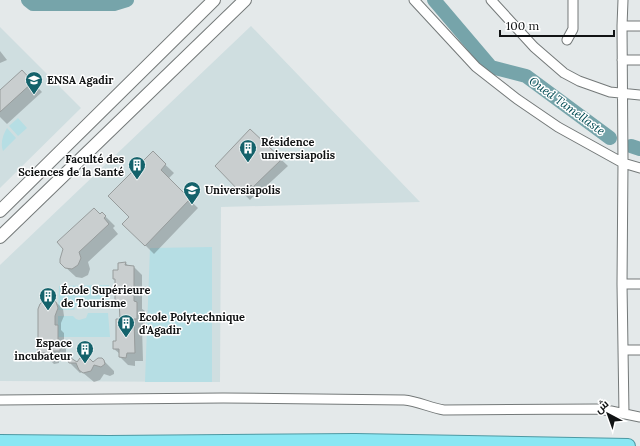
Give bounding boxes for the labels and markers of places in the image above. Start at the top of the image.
school or university icon: ENSA Agadir [24,70,44,95]
place label: ENSA Agadir [47,73,114,87]
place label: Résidence universiapolis [261,135,335,162]
building icon: Résidence universiapolis [238,138,258,163]
place label: Faculté des Sciences de la Santé [18,152,124,179]
building icon: Faculté des Sciences de la Santé [127,155,147,180]
school or university icon: Universiapolis [182,180,202,205]
place label: Universiapolis [205,183,280,197]
place label: École Supérieure de Tourisme [61,283,151,310]
building icon: École Supérieure de Tourisme [38,286,58,311]
place label: Ecole Polytechnique d'Agadir [139,310,245,337]
building icon: Ecole Polytechnique d'Agadir [116,313,136,338]
place label: Espace incubateur [14,336,73,363]
building icon: Espace incubateur [75,339,95,364]

